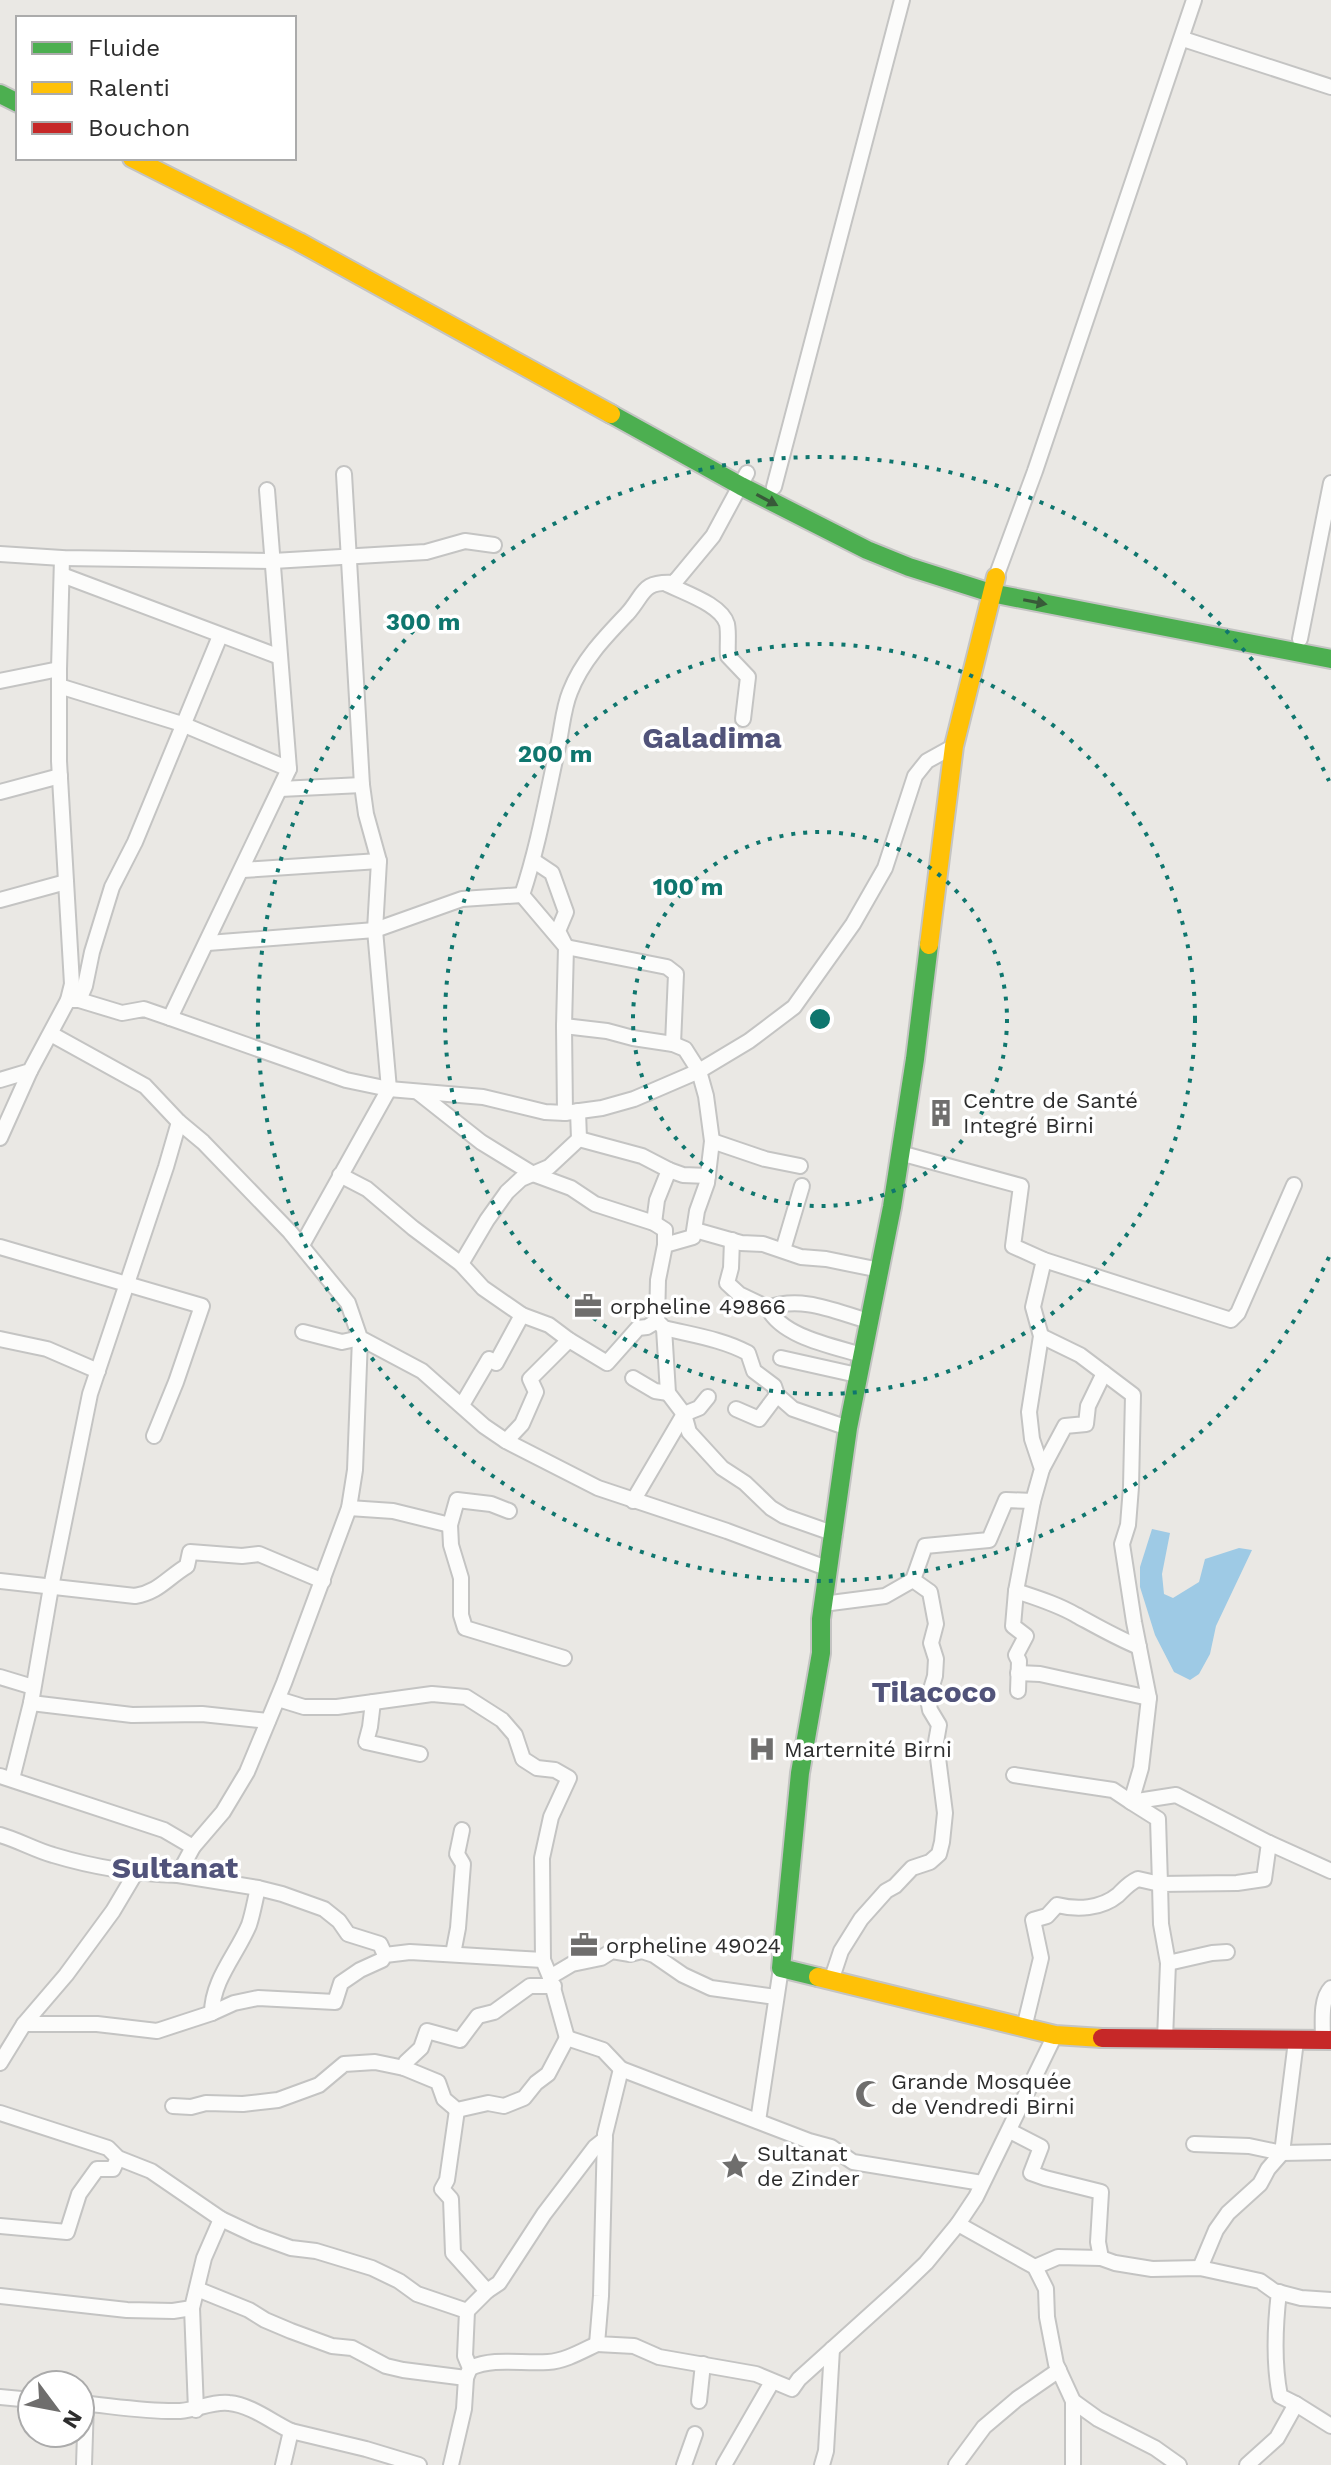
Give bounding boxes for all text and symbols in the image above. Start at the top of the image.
legend [16,16,296,160]
text: Fluide [88,34,160,62]
text: Ralenti [88,74,170,102]
text: Bouchon [88,114,190,142]
one-way arrow [756,493,778,507]
one-way arrow [1023,596,1048,608]
text: 300 m [386,608,460,636]
district label: Galadima [642,720,782,755]
text: 200 m [518,740,592,768]
text: 100 m [653,873,723,901]
centre of rings [806,1005,834,1033]
place label: Centre de Santé Integré Birni [963,1088,1138,1138]
building icon: Centre de Santé Integré Birni [926,1098,956,1128]
office icon: orpheline 49866 [573,1291,603,1321]
place label: orpheline 49866 [610,1294,786,1319]
district label: Tilacoco [871,1674,997,1709]
hospital icon: Marternité Birni [747,1734,777,1764]
place label: Marternité Birni [784,1737,952,1762]
district label: Sultanat [112,1850,238,1885]
office icon: orpheline 49024 [569,1930,599,1960]
place label: orpheline 49024 [606,1933,781,1958]
place label: Grande Mosquée de Vendredi Birni [891,2069,1075,2119]
mosque icon: Grande Mosquée de Vendredi Birni [854,2079,884,2109]
place label: Sultanat de Zinder [757,2141,860,2191]
place icon: Sultanat de Zinder [720,2151,750,2181]
north arrow [16,2369,96,2449]
text: N [58,2406,87,2433]

